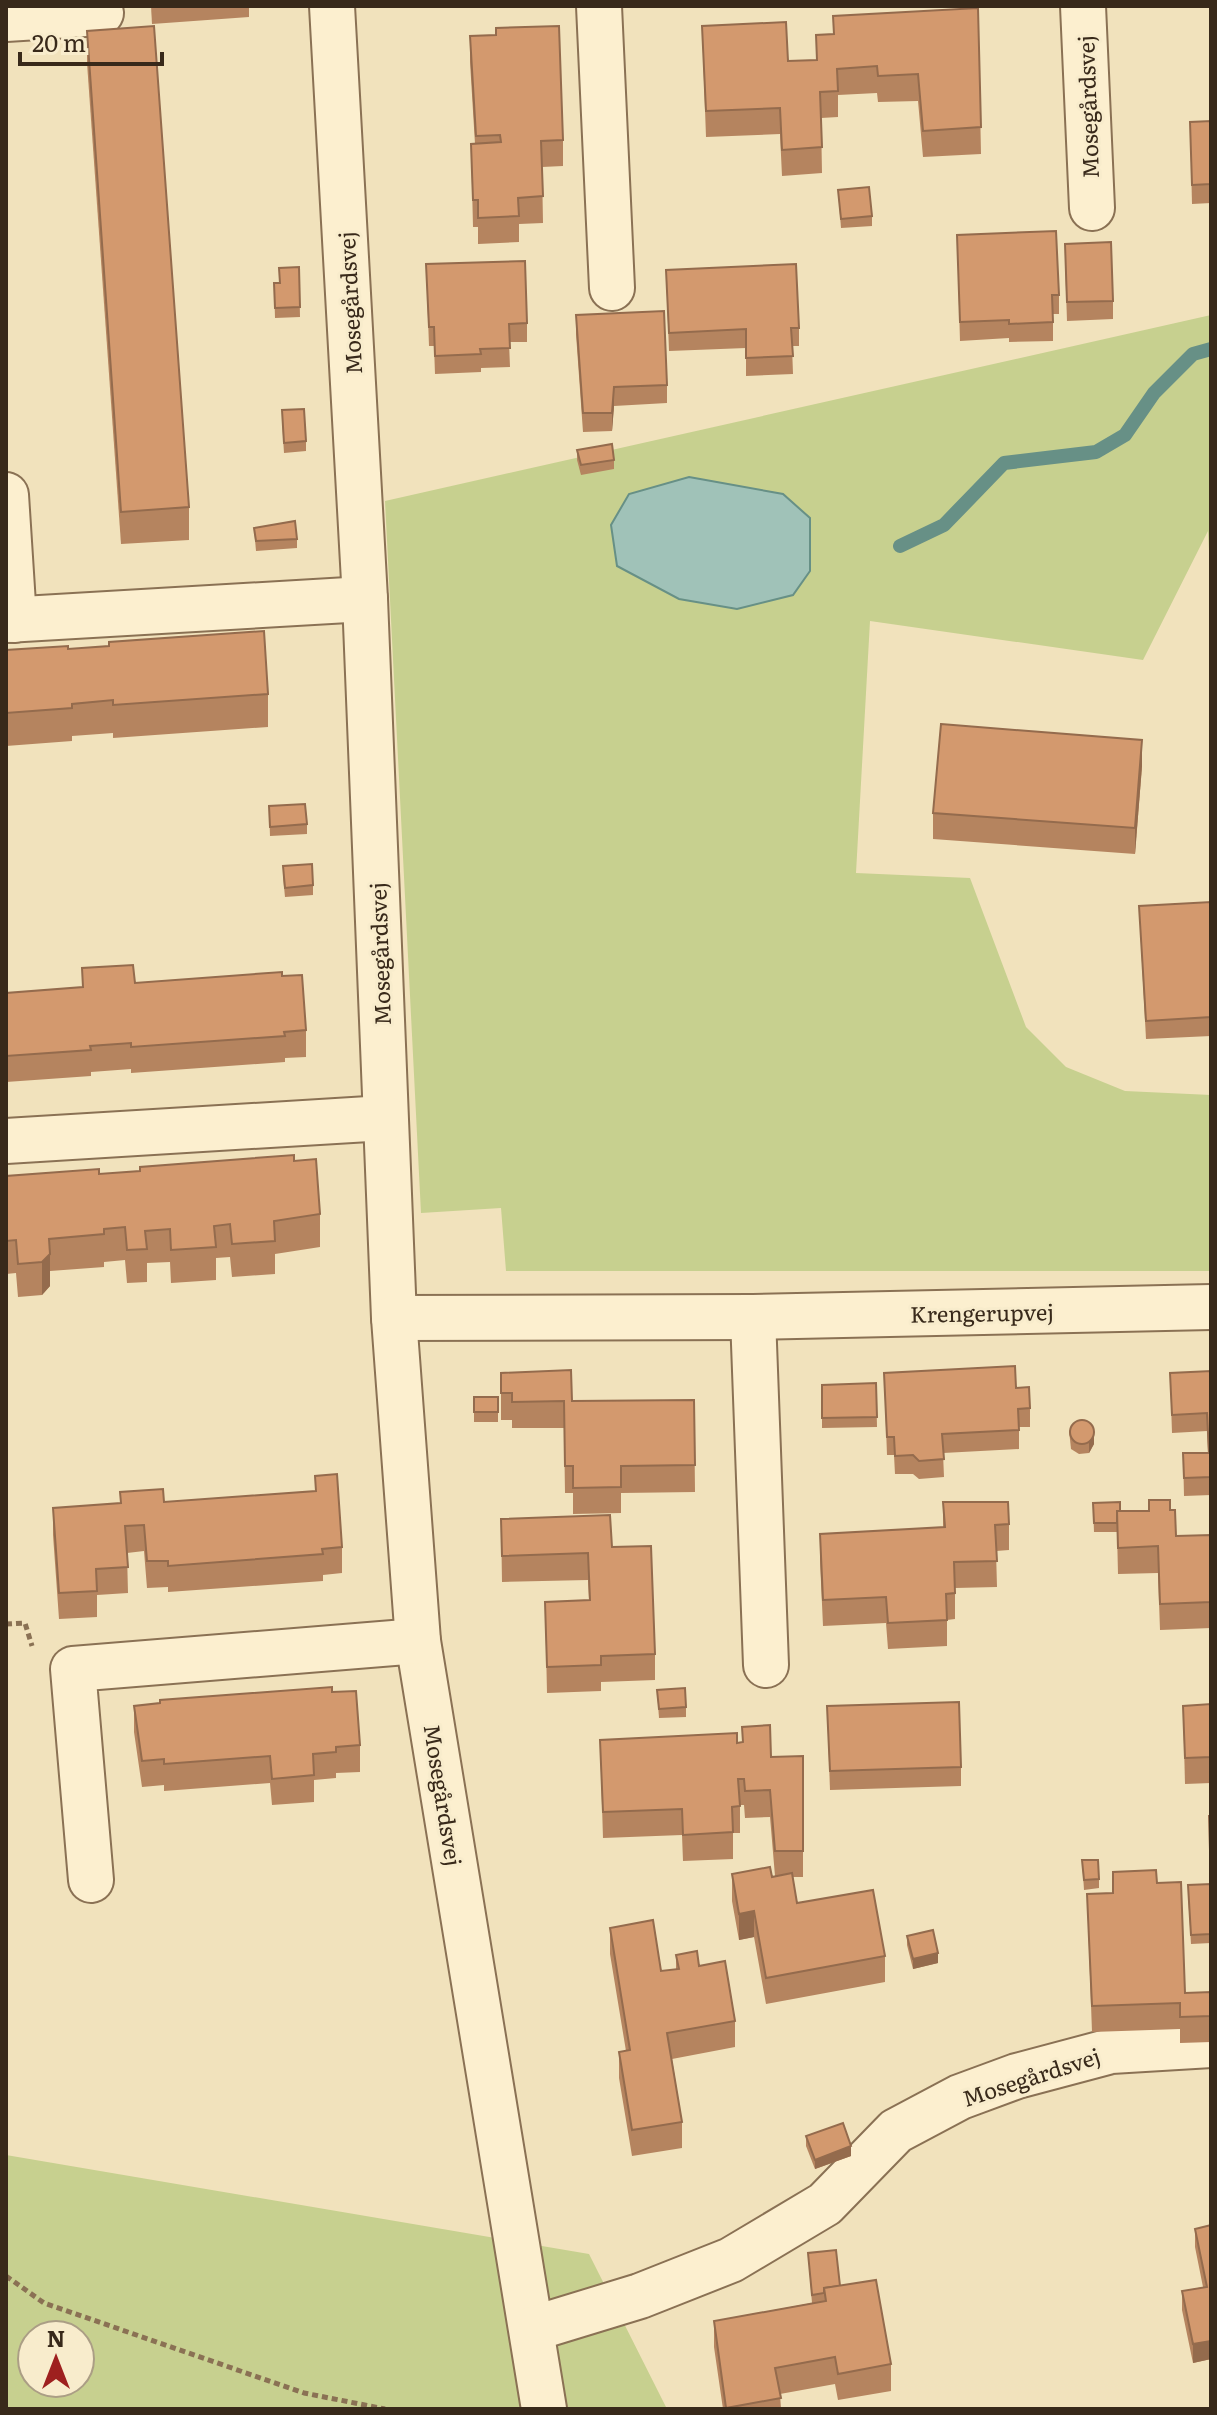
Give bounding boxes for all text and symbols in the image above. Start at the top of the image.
scale bar [20,16,162,66]
text: 20 m [32,24,86,59]
street label: Mosegårdsvej [1068,35,1106,179]
street label: Mosegårdsvej [329,231,369,375]
street label: Mosegårdsvej [360,882,398,1026]
street label: Krengerupvej [910,1294,1054,1330]
street label: Mosegårdsvej [416,1722,472,1868]
street label: Mosegårdsvej [958,2038,1104,2114]
north arrow [16,2319,96,2399]
text: N [47,2321,65,2354]

